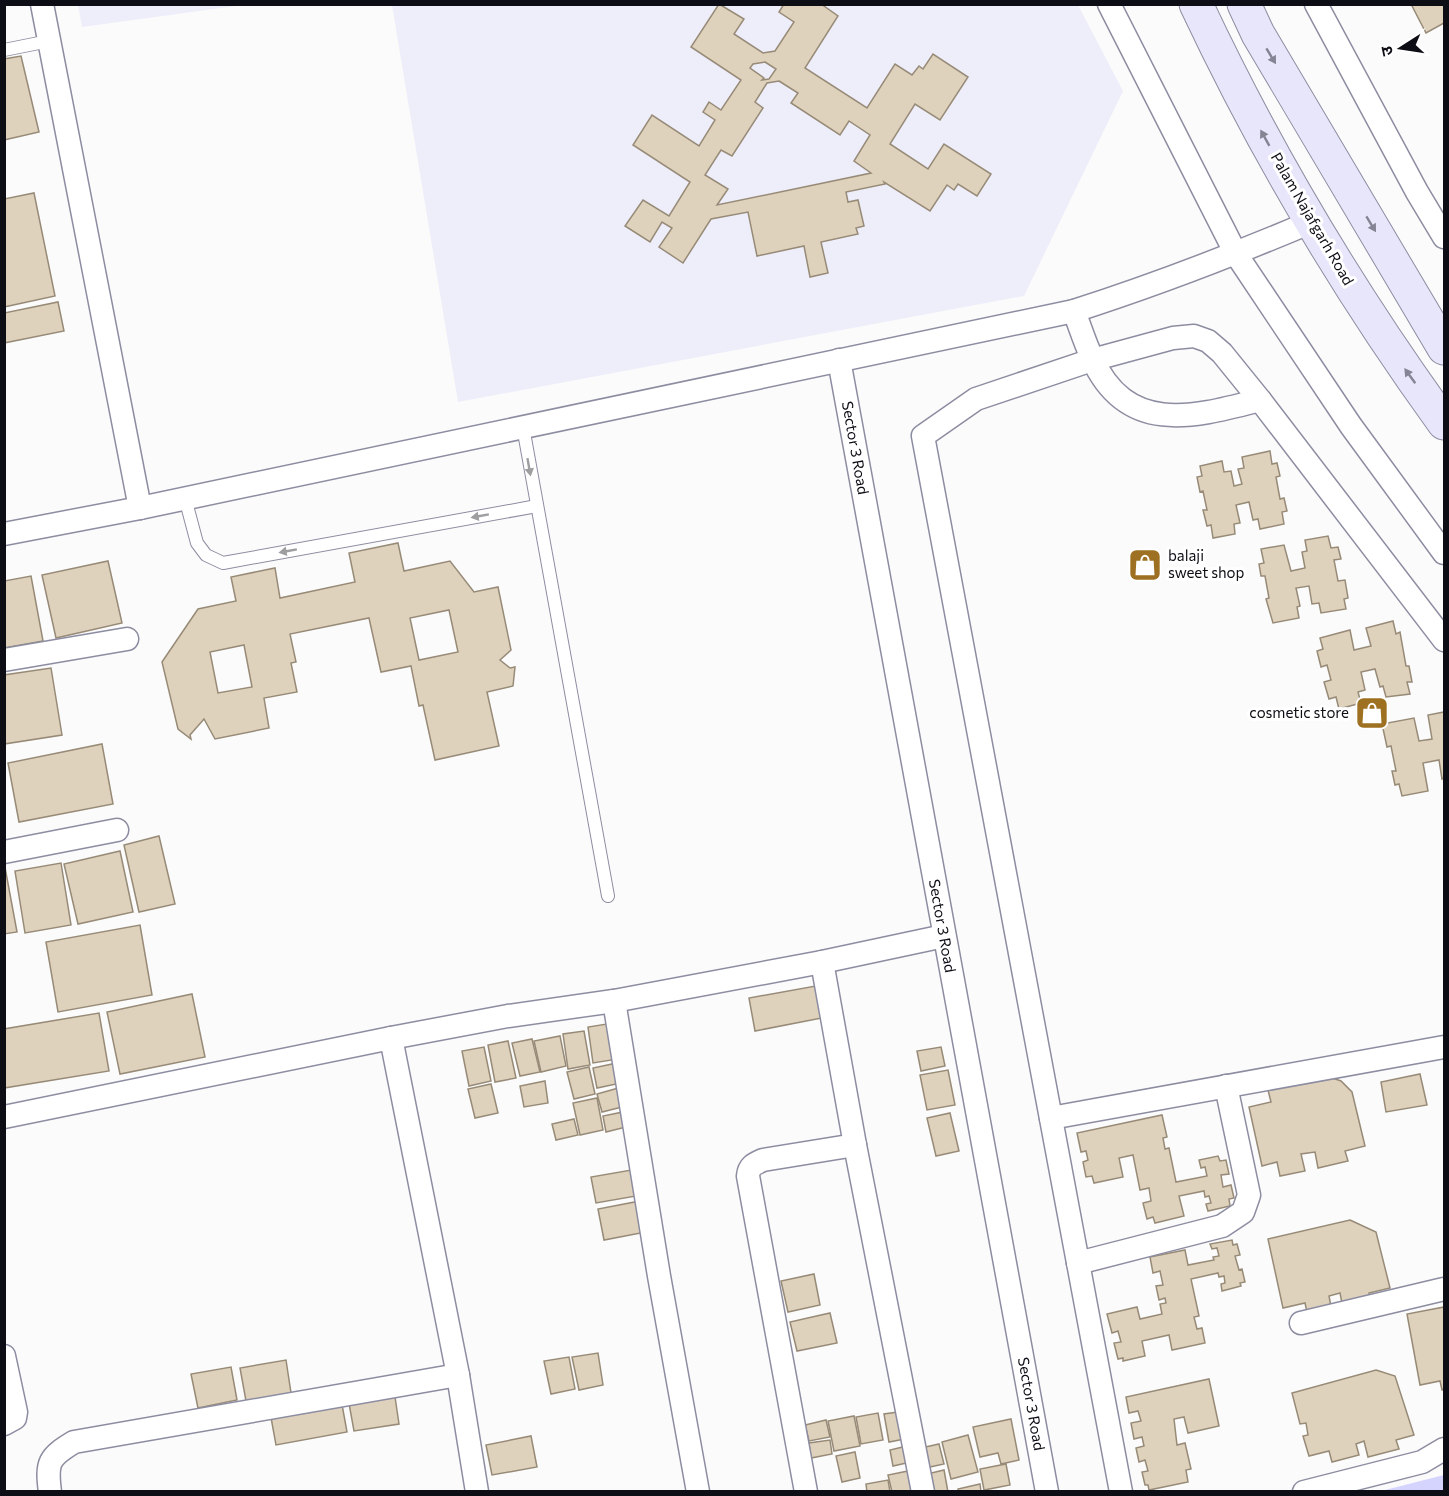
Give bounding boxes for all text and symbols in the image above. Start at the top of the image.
north arrow [1371,18,1431,78]
text: उ [1375,44,1396,58]
one-way arrow [1266,48,1277,64]
one-way arrow [1260,129,1270,146]
street label: Palam Najafgarh Road [1268,149,1358,288]
one-way arrow [1365,216,1376,232]
one-way arrow [1404,368,1416,384]
street label: Sector 3 Road [839,400,873,496]
one-way arrow [525,457,534,476]
one-way arrow [470,512,489,521]
place label: balaji sweet shop [1168,546,1245,581]
one-way arrow [278,547,297,556]
shop icon: balaji sweet shop [1127,547,1163,583]
shop icon: cosmetic store [1354,695,1390,731]
place label: cosmetic store [1249,703,1349,721]
street label: Sector 3 Road [926,878,960,974]
street label: Sector 3 Road [1015,1356,1049,1452]

